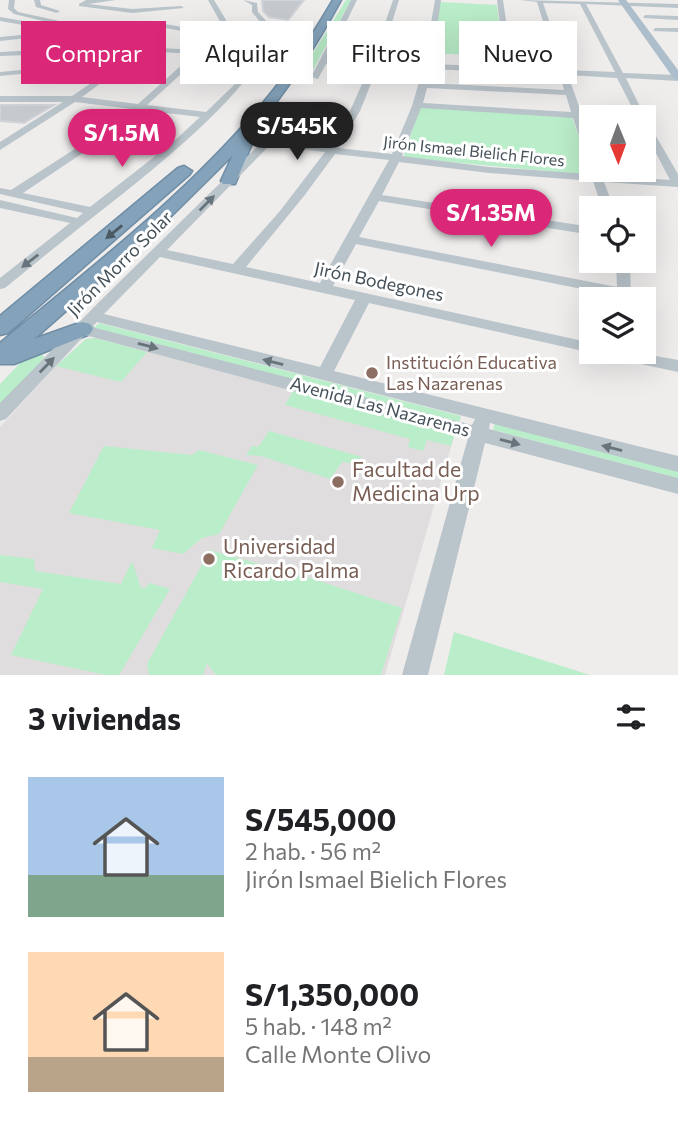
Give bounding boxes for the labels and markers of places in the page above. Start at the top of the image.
pin: S/545K [240,102,354,162]
pin: S/1.5M [65,110,179,169]
pin: S/1.35M [426,190,556,249]
place label: Institución Educativa Las Nazarenas [386,351,557,394]
marker: Institución Educativa Las Nazarenas [364,365,380,381]
place label: Facultad de Medicina Urp [352,456,480,505]
marker: Facultad de Medicina Urp [330,474,346,490]
place label: Universidad Ricardo Palma [223,533,359,582]
marker: Universidad Ricardo Palma [201,551,217,567]

